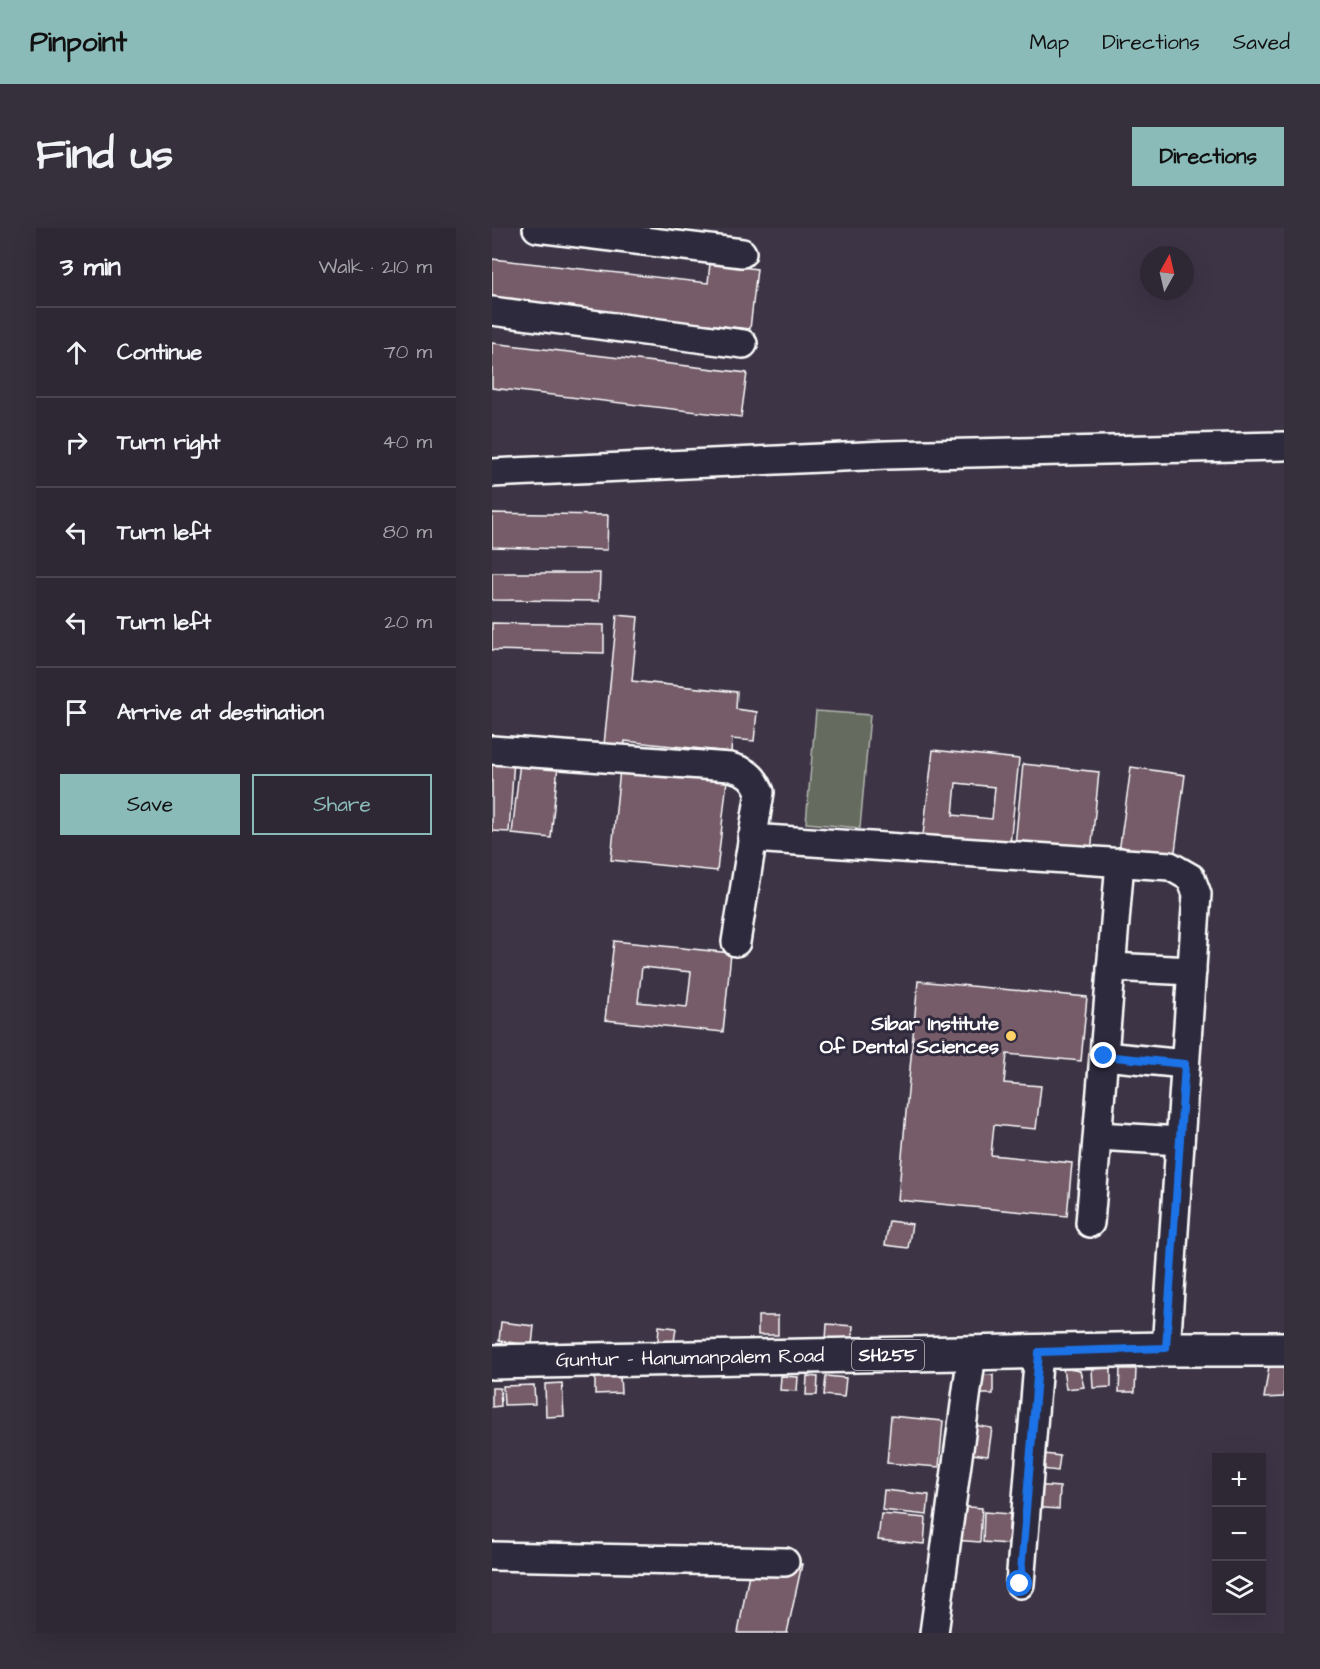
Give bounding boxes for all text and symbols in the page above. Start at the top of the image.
text: Pinpoint [30,23,127,62]
text: Map [1029,28,1069,57]
text: Directions [1102,28,1200,57]
text: Saved [1233,28,1290,57]
text: Find us [36,127,173,185]
button: Directions [1132,127,1284,186]
north arrow [1140,246,1194,300]
text: 3 min [60,249,121,285]
text: Walk · 210 m [319,253,432,281]
icon: ahead [60,336,93,369]
text: Continue [117,337,202,368]
text: 70 m [384,338,432,366]
icon: right [60,426,93,459]
text: Turn right [117,427,220,458]
text: 40 m [382,428,432,456]
icon: left [60,516,93,549]
text: Turn left [117,517,211,548]
text: 80 m [383,518,432,546]
icon: left [60,606,93,639]
text: Turn left [117,607,211,638]
text: 20 m [384,608,432,636]
icon: arrive [60,696,93,729]
text: Arrive at destination [117,697,324,728]
button: Save [60,774,240,835]
button: Share [252,774,432,835]
place label: Sibar Institute Of Dental Sciences [820,1010,999,1061]
marker: Sibar Institute Of Dental Sciences [1004,1029,1018,1043]
route end [1090,1042,1116,1068]
road number: SH255 [852,1340,924,1370]
street label: Guntur - Hanumanpalem Road [556,1342,824,1374]
map controls [1212,1453,1266,1615]
button: + [1212,1453,1266,1507]
button: − [1212,1507,1266,1561]
button: layers [1212,1561,1266,1615]
route start [1006,1570,1032,1596]

